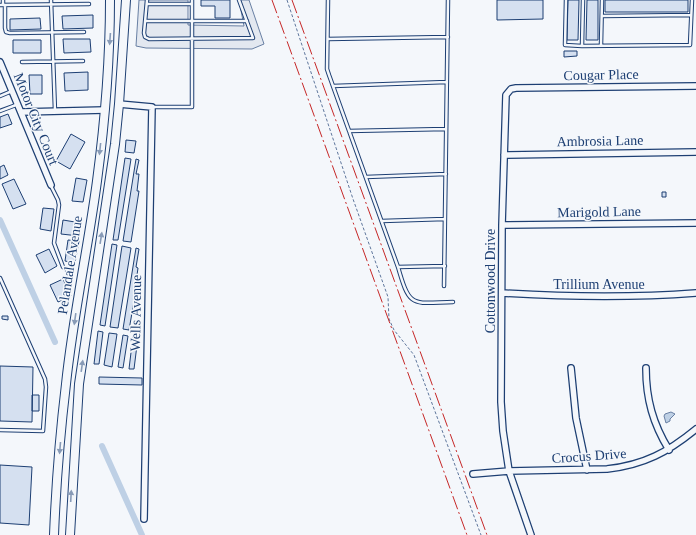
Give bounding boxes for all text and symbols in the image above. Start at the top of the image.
one-way arrow [106,33,113,45]
street label: Cougar Place [563,67,639,83]
street label: Motor City Court [11,71,61,167]
street label: Ambrosia Lane [557,133,643,149]
one-way arrow [97,143,104,155]
street label: Marigold Lane [557,204,641,220]
street label: Pelandale Avenue [55,215,85,315]
street label: Cottonwood Drive [483,229,498,333]
one-way arrow [98,232,104,244]
street label: Wells Avenue [128,274,144,352]
street label: Trillium Avenue [553,277,645,292]
one-way arrow [72,313,78,325]
one-way arrow [79,360,85,373]
one-way arrow [56,442,63,454]
street label: Crocus Drive [551,446,627,466]
one-way arrow [68,490,75,502]

